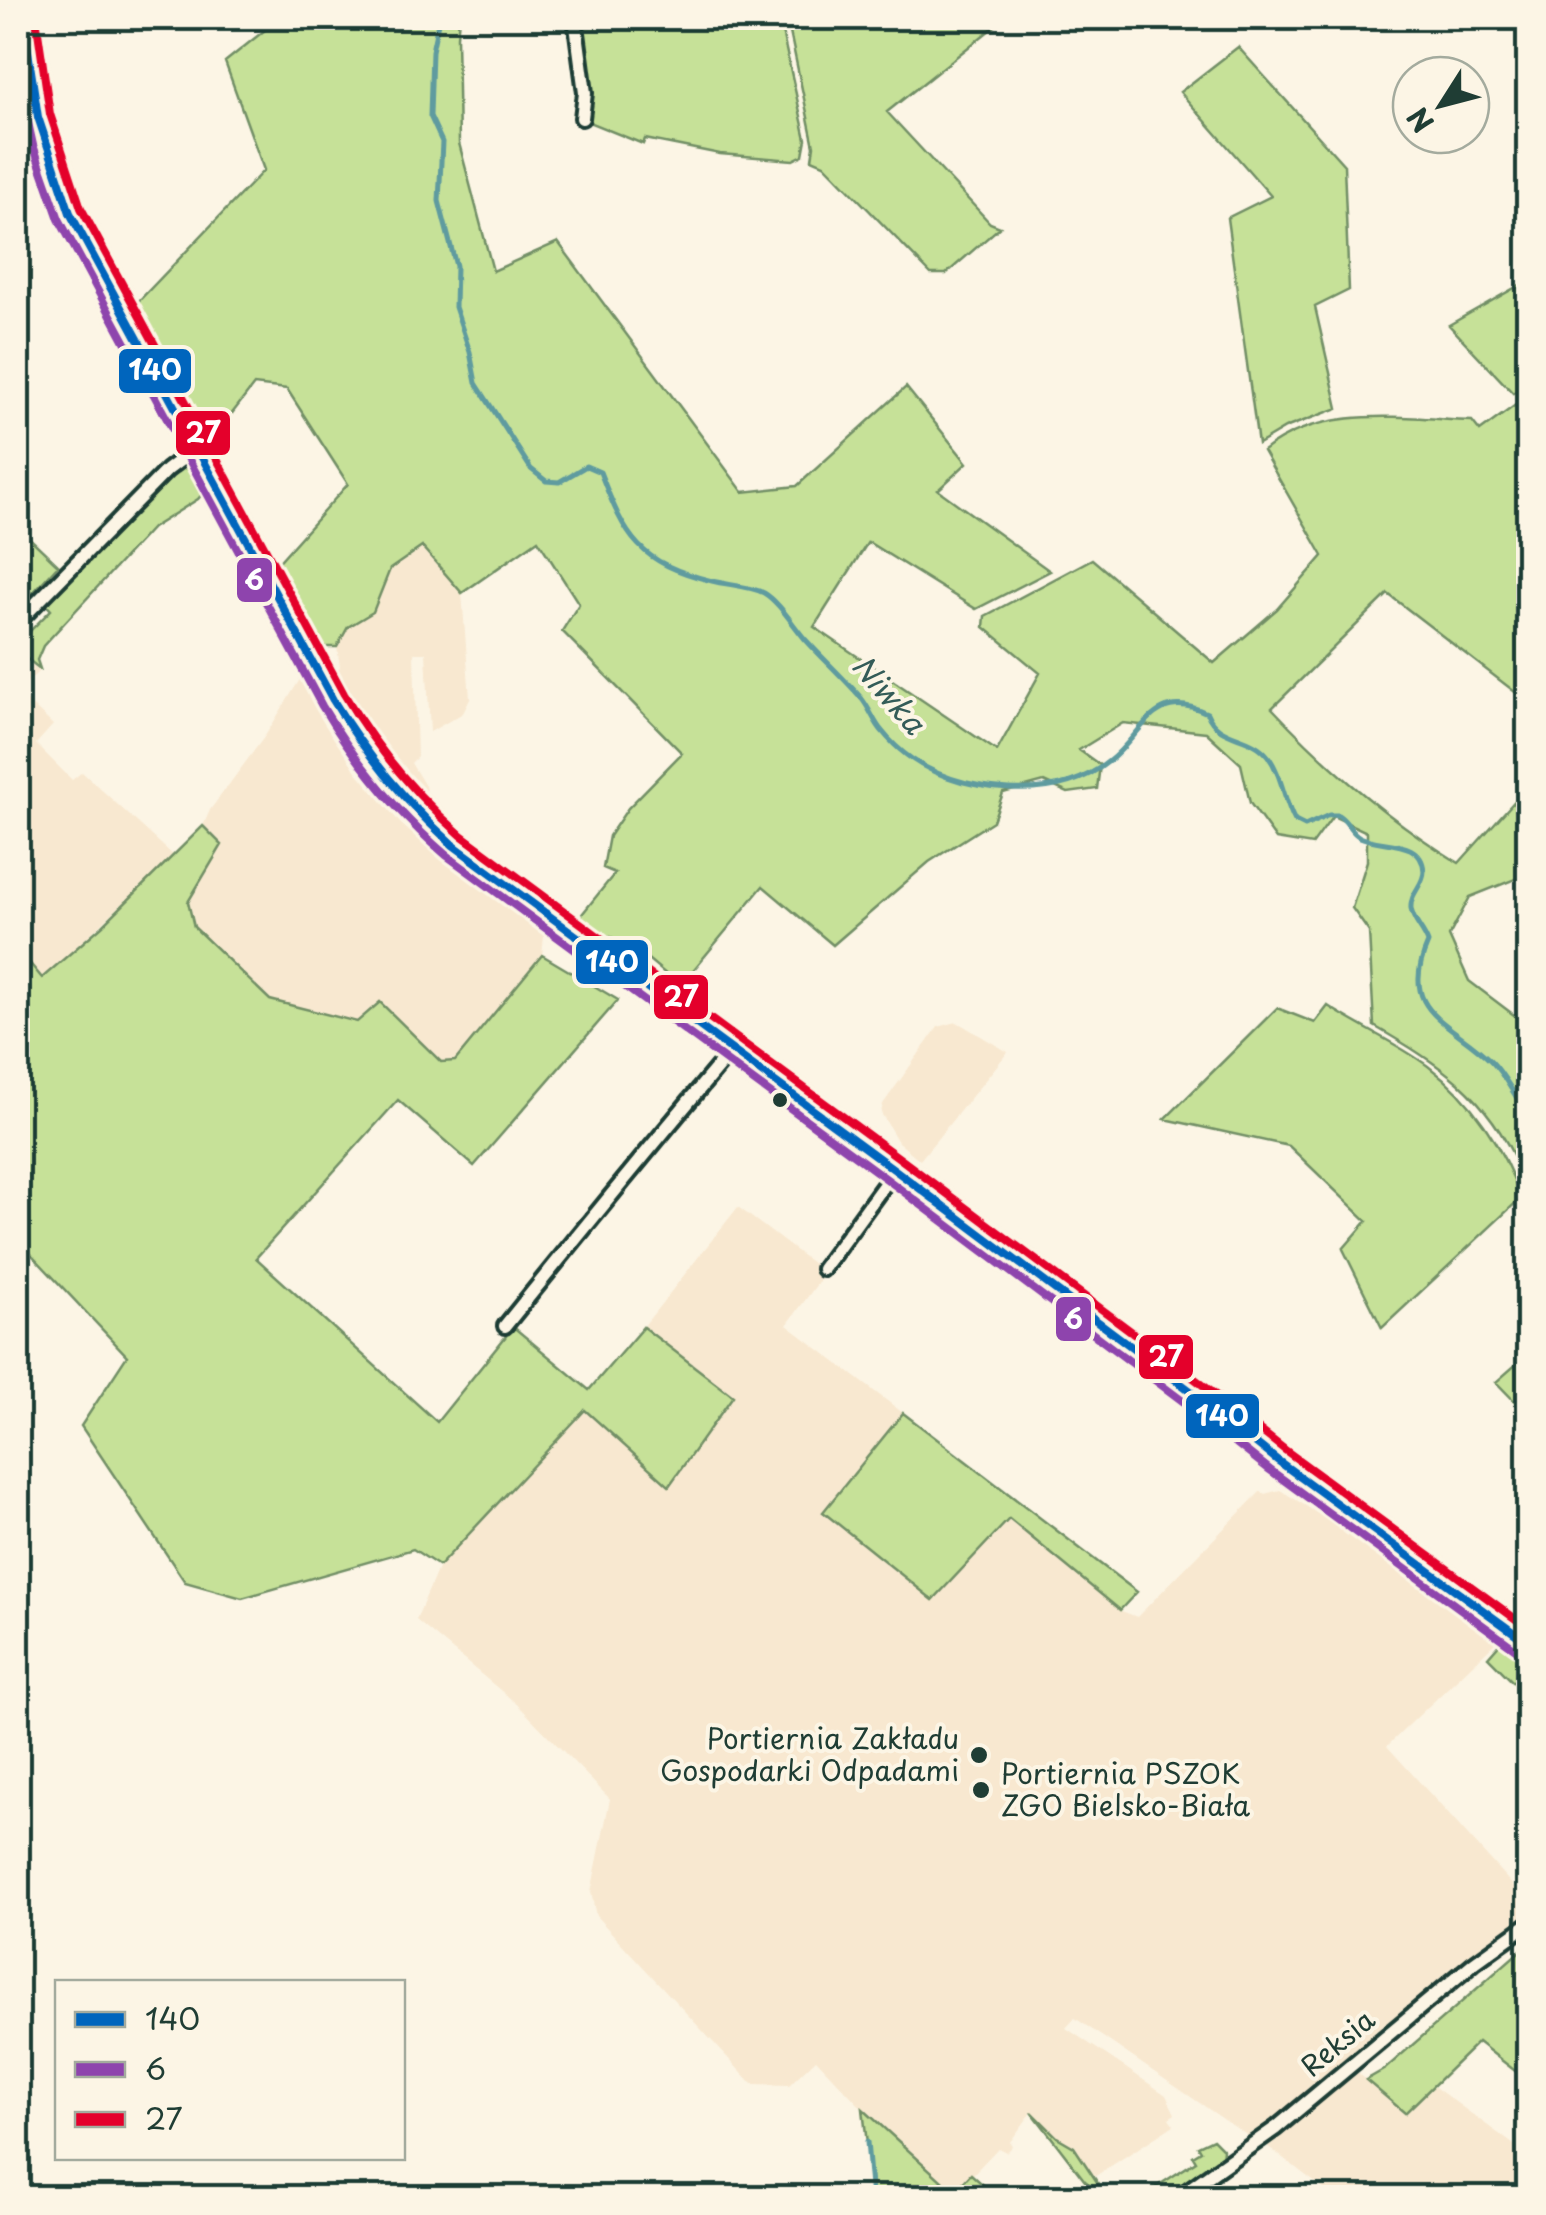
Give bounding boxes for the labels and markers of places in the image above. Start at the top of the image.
unlabelled marker [770,1090,790,1110]
place label: Portiernia Zakładu Gospodarki Odpadami [660,1716,959,1791]
marker: Portiernia Zakładu Gospodarki Odpadami [968,1744,990,1766]
place label: Portiernia PSZOK ZGO Bielsko-Biała [1001,1751,1251,1826]
marker: Portiernia PSZOK ZGO Bielsko-Biała [970,1779,992,1801]

